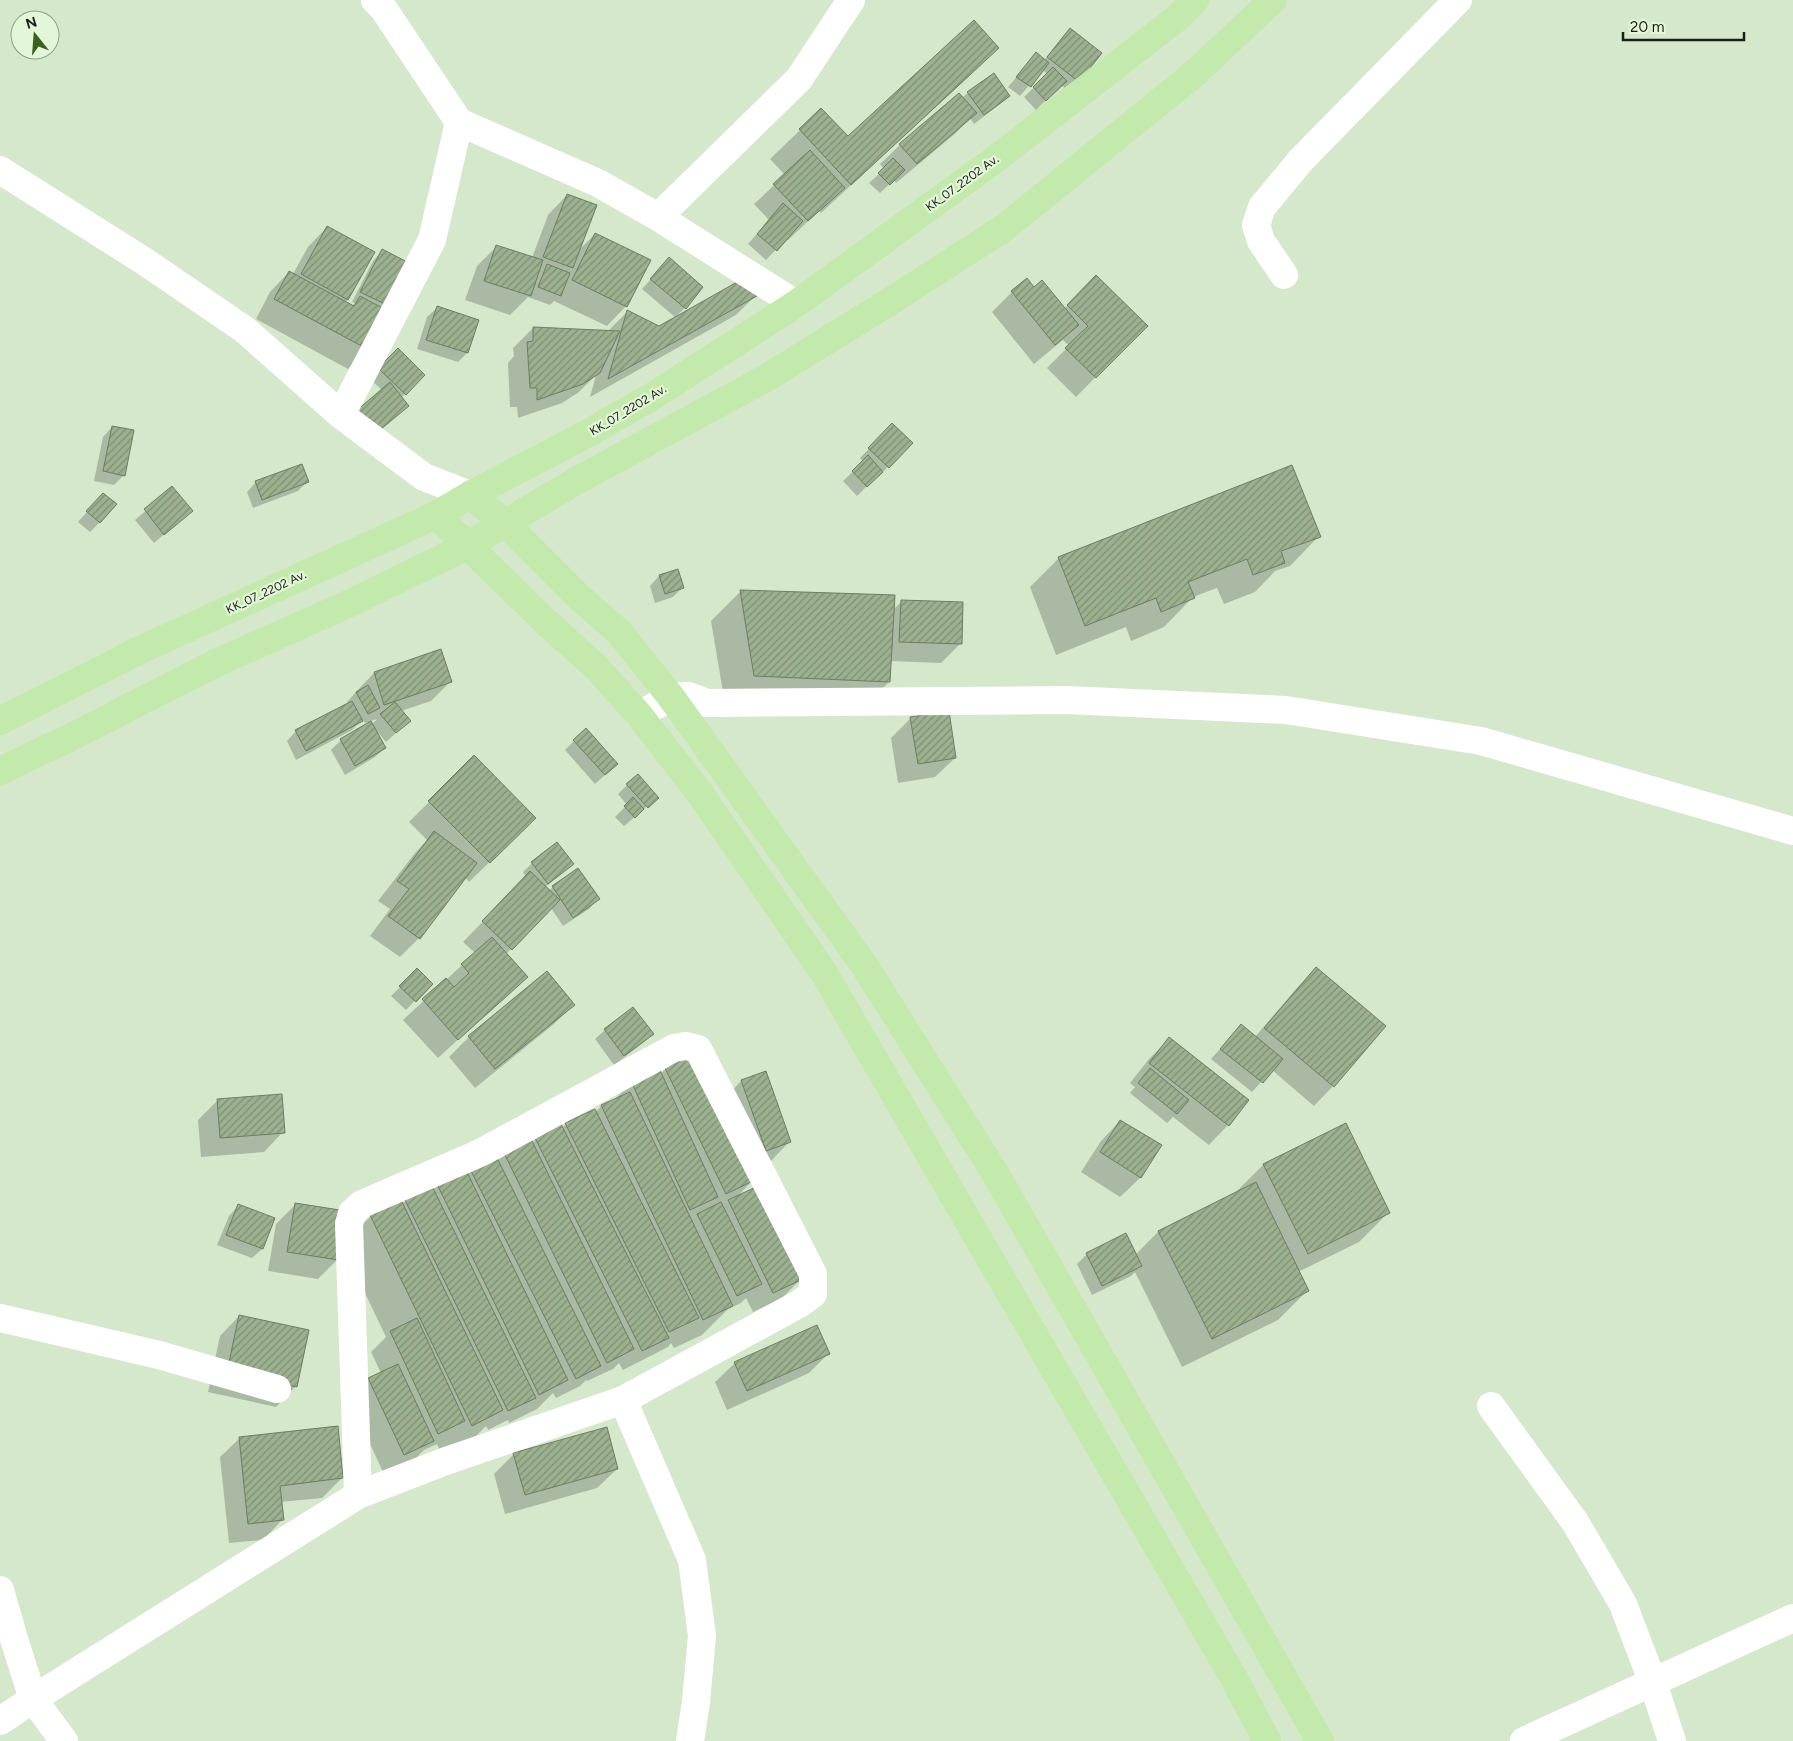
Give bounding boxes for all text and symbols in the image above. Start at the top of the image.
north arrow [10,10,60,60]
scale bar [1623,10,1744,42]
text: N [24,13,39,33]
text: 20 m [1630,18,1664,36]
street label: KK_07_2202 Av. [923,152,1001,214]
street label: KK_07_2202 Av. [587,382,669,438]
street label: KK_07_2202 Av. [224,567,308,617]

